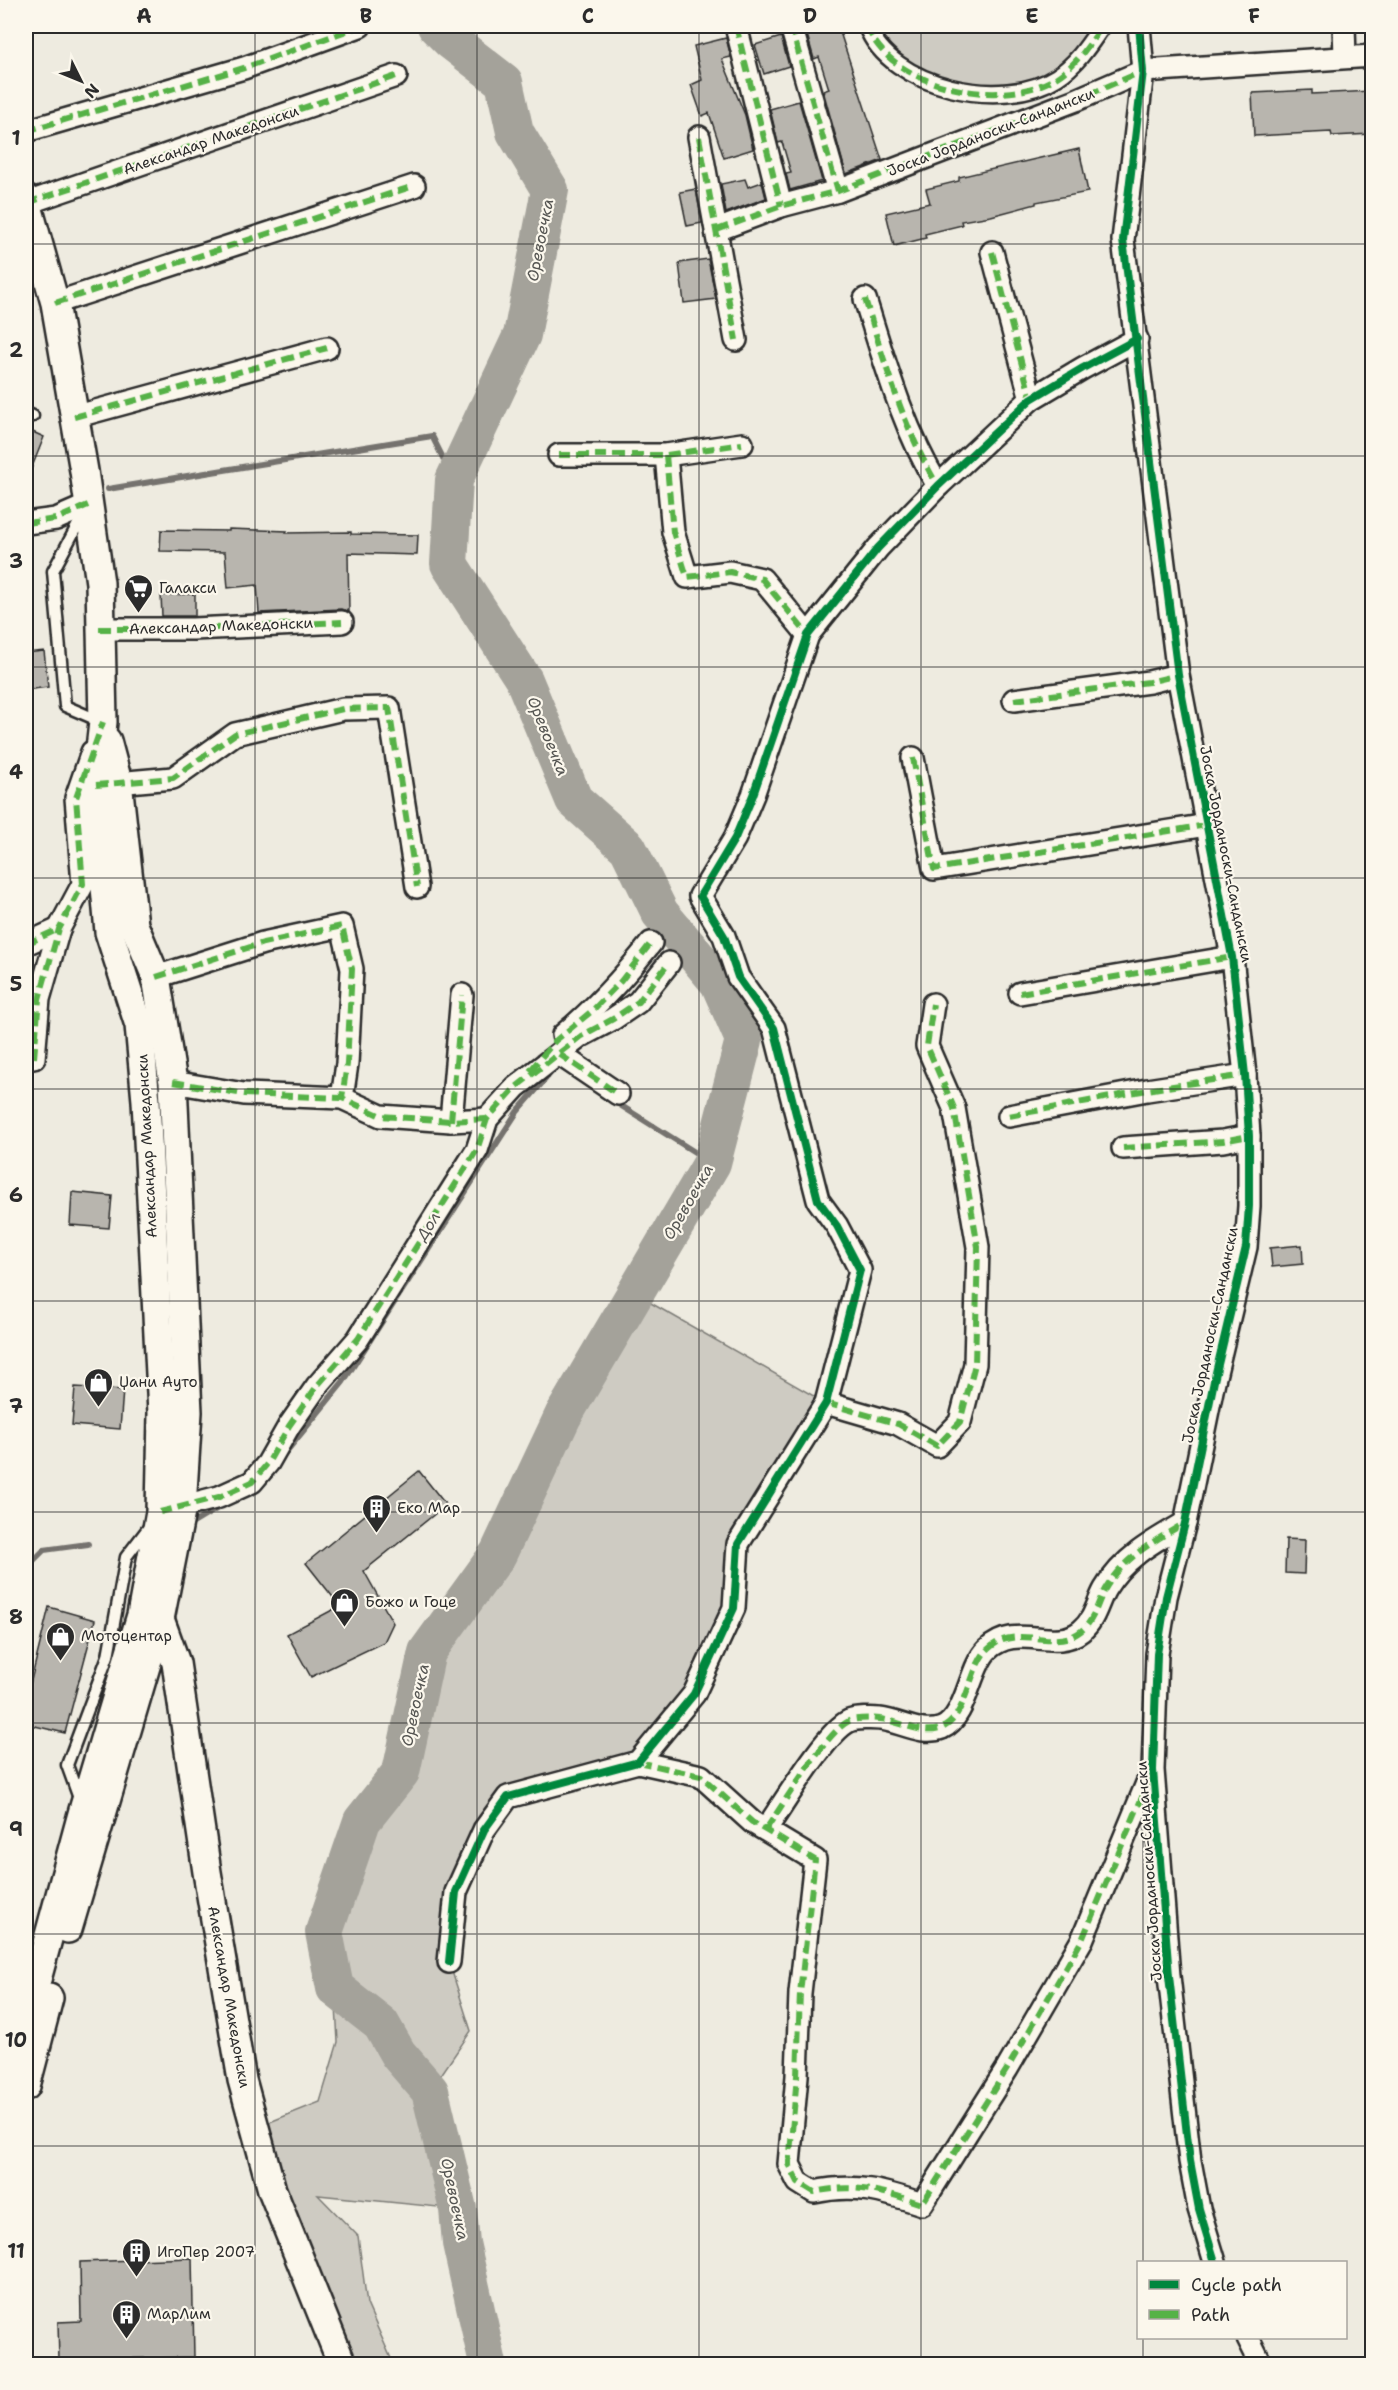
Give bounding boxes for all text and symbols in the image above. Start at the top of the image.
text: A [136,3,152,29]
text: B [360,3,372,29]
text: C [582,3,594,29]
text: D [803,3,817,29]
text: E [1025,3,1039,29]
text: F [1248,3,1260,29]
north arrow [51,51,111,111]
text: N [80,79,104,103]
street label: Јоска Јорданоски-Сандански [884,83,1098,181]
street label: Александар Македонски [121,100,302,179]
text: 1 [11,125,21,151]
water label: Оревоечка [522,197,558,283]
text: 2 [9,337,23,363]
text: 3 [9,548,23,574]
supermarket icon: Галакси [122,572,154,614]
place label: Галакси [159,578,217,598]
street label: Александар Македонски [128,613,314,639]
water label: Оревоечка [523,693,573,779]
street label: Јоска Јорданоски-Сандански [1195,744,1257,964]
text: 4 [9,759,23,785]
text: 5 [10,971,22,997]
street label: Александар Македонски [132,1053,162,1239]
water label: Оревоечка [658,1160,718,1244]
text: 6 [9,1182,23,1208]
water label: Дол [410,1208,445,1245]
street label: Јоска Јорданоски-Сандански [1177,1225,1243,1445]
shop icon: Џани Ауто [82,1366,114,1408]
place label: Џани Ауто [119,1372,198,1392]
text: 7 [9,1393,23,1419]
building icon: Еко Мар [360,1492,392,1534]
place label: Еко Мар [397,1498,460,1518]
shop icon: Божо и Гоце [328,1586,360,1628]
place label: Божо и Гоце [365,1592,457,1612]
text: 8 [9,1604,23,1630]
shop icon: Мотоцентар [44,1620,76,1662]
place label: Мотоцентар [81,1626,172,1646]
water label: Оревоечка [396,1662,434,1748]
street label: Јоска Јорданоски-Сандански [1131,1760,1167,1982]
text: 9 [9,1816,23,1842]
street label: Александар Македонски [203,1904,255,2090]
text: 10 [5,2027,27,2053]
water label: Оревоечка [436,2156,474,2242]
building icon: ИгоПер 2007 [120,2236,152,2278]
text: 11 [7,2238,25,2264]
place label: ИгоПер 2007 [157,2242,255,2262]
legend [1137,2261,1347,2339]
text: Cycle path [1191,2273,1282,2297]
building icon: МарЛим [110,2298,142,2340]
text: Path [1191,2303,1230,2327]
place label: МарЛим [147,2304,211,2324]

